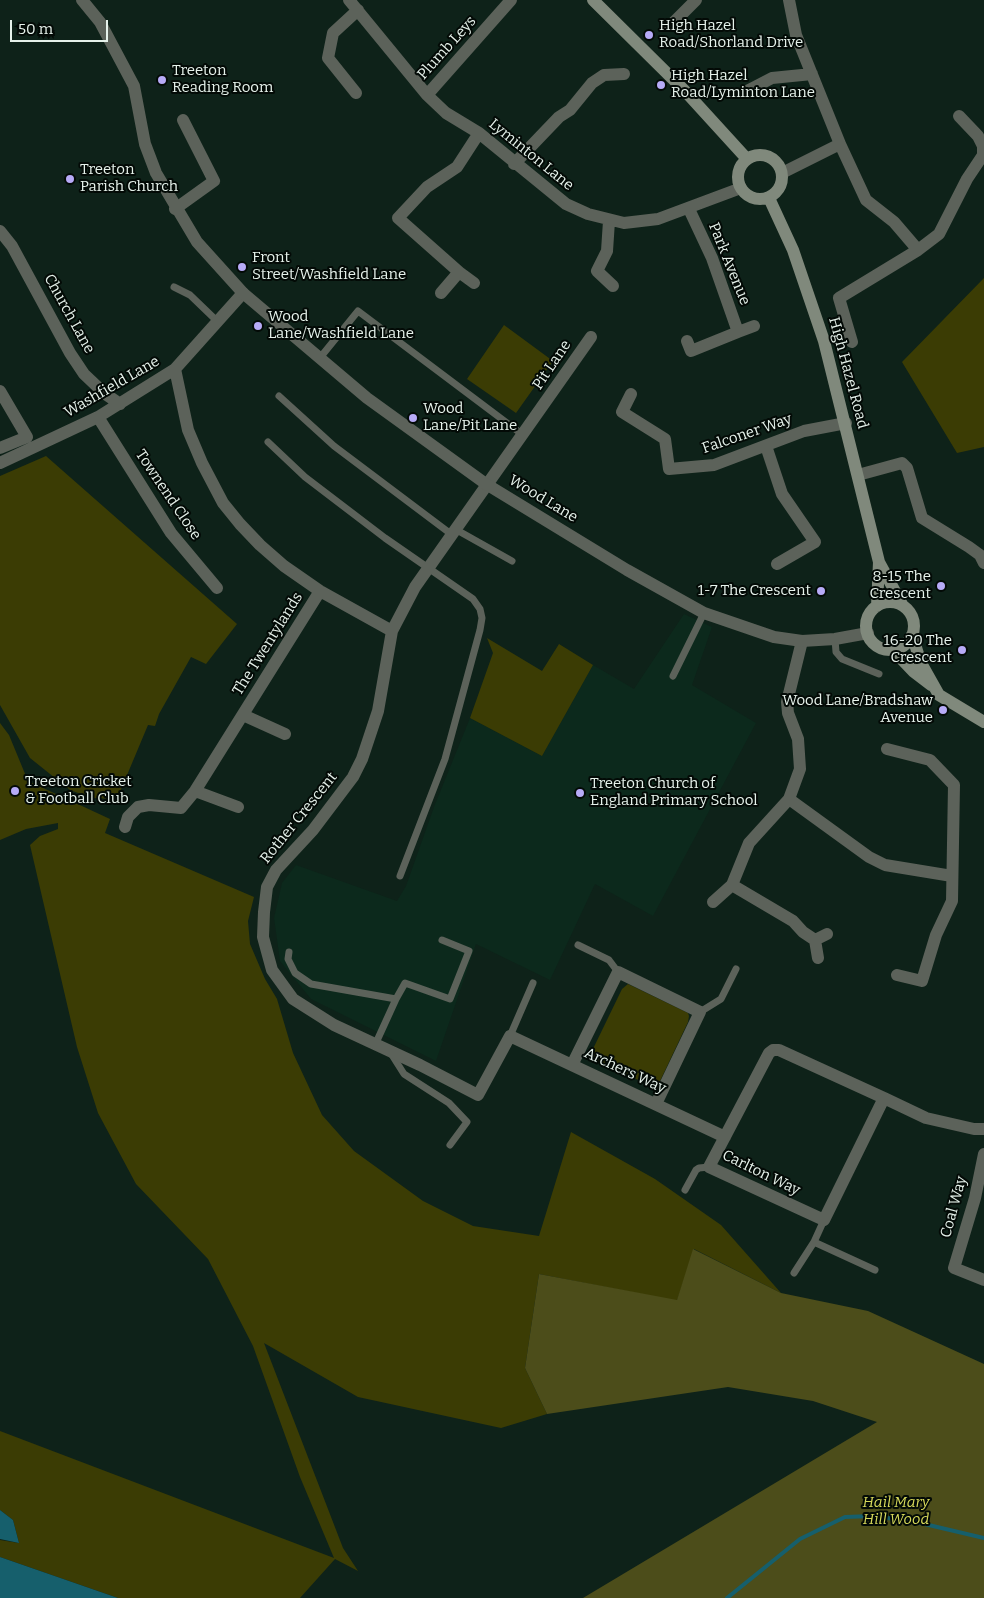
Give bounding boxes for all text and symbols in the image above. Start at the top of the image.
scale bar [12,10,110,42]
street label: Plumb Leys [414,13,480,83]
place label: High Hazel Road/Shorland Drive [659,17,803,52]
text: 50 m [18,20,53,38]
marker: High Hazel Road/Shorland Drive [643,29,655,41]
place label: Treeton Reading Room [172,62,273,97]
place label: High Hazel Road/Lyminton Lane [671,67,815,102]
marker: Treeton Reading Room [156,74,168,86]
marker: High Hazel Road/Lyminton Lane [655,79,667,91]
street label: Lyminton Lane [485,115,577,195]
place label: Treeton Parish Church [80,161,178,196]
marker: Treeton Parish Church [64,173,76,185]
street label: Park Avenue [704,220,754,308]
place label: Front Street/Washfield Lane [252,249,406,284]
marker: Front Street/Washfield Lane [236,261,248,273]
street label: Church Lane [40,271,98,357]
place label: Wood Lane/Washfield Lane [268,308,414,343]
street label: High Hazel Road [824,315,872,431]
marker: Wood Lane/Washfield Lane [252,320,264,332]
street label: Pit Lane [529,337,575,393]
street label: Washfield Lane [61,352,163,422]
place label: Wood Lane/Pit Lane [423,400,517,435]
street label: Falconer Way [700,410,794,458]
marker: Wood Lane/Pit Lane [407,412,419,424]
street label: Townend Close [131,446,205,544]
street label: Wood Lane [505,471,581,527]
place label: 8-15 The Crescent [870,568,931,603]
marker: 8-15 The Crescent [935,580,947,592]
place label: 1-7 The Crescent [698,582,811,600]
marker: 1-7 The Crescent [815,585,827,597]
street label: The Twentylands [229,589,307,699]
place label: 16-20 The Crescent [884,632,952,667]
marker: 16-20 The Crescent [956,644,968,656]
place label: Wood Lane/Bradshaw Avenue [782,692,933,727]
marker: Wood Lane/Bradshaw Avenue [937,704,949,716]
street label: Rother Crescent [257,769,341,867]
place label: Treeton Cricket & Football Club [25,773,132,808]
place label: Treeton Church of England Primary School [590,775,758,810]
marker: Treeton Cricket & Football Club [9,785,21,797]
marker: Treeton Church of England Primary School [574,787,586,799]
street label: Archers Way [581,1044,669,1098]
street label: Carlton Way [719,1146,803,1200]
street label: Coal Way [937,1174,971,1240]
park label: Hail Mary Hill Wood [863,1494,929,1529]

